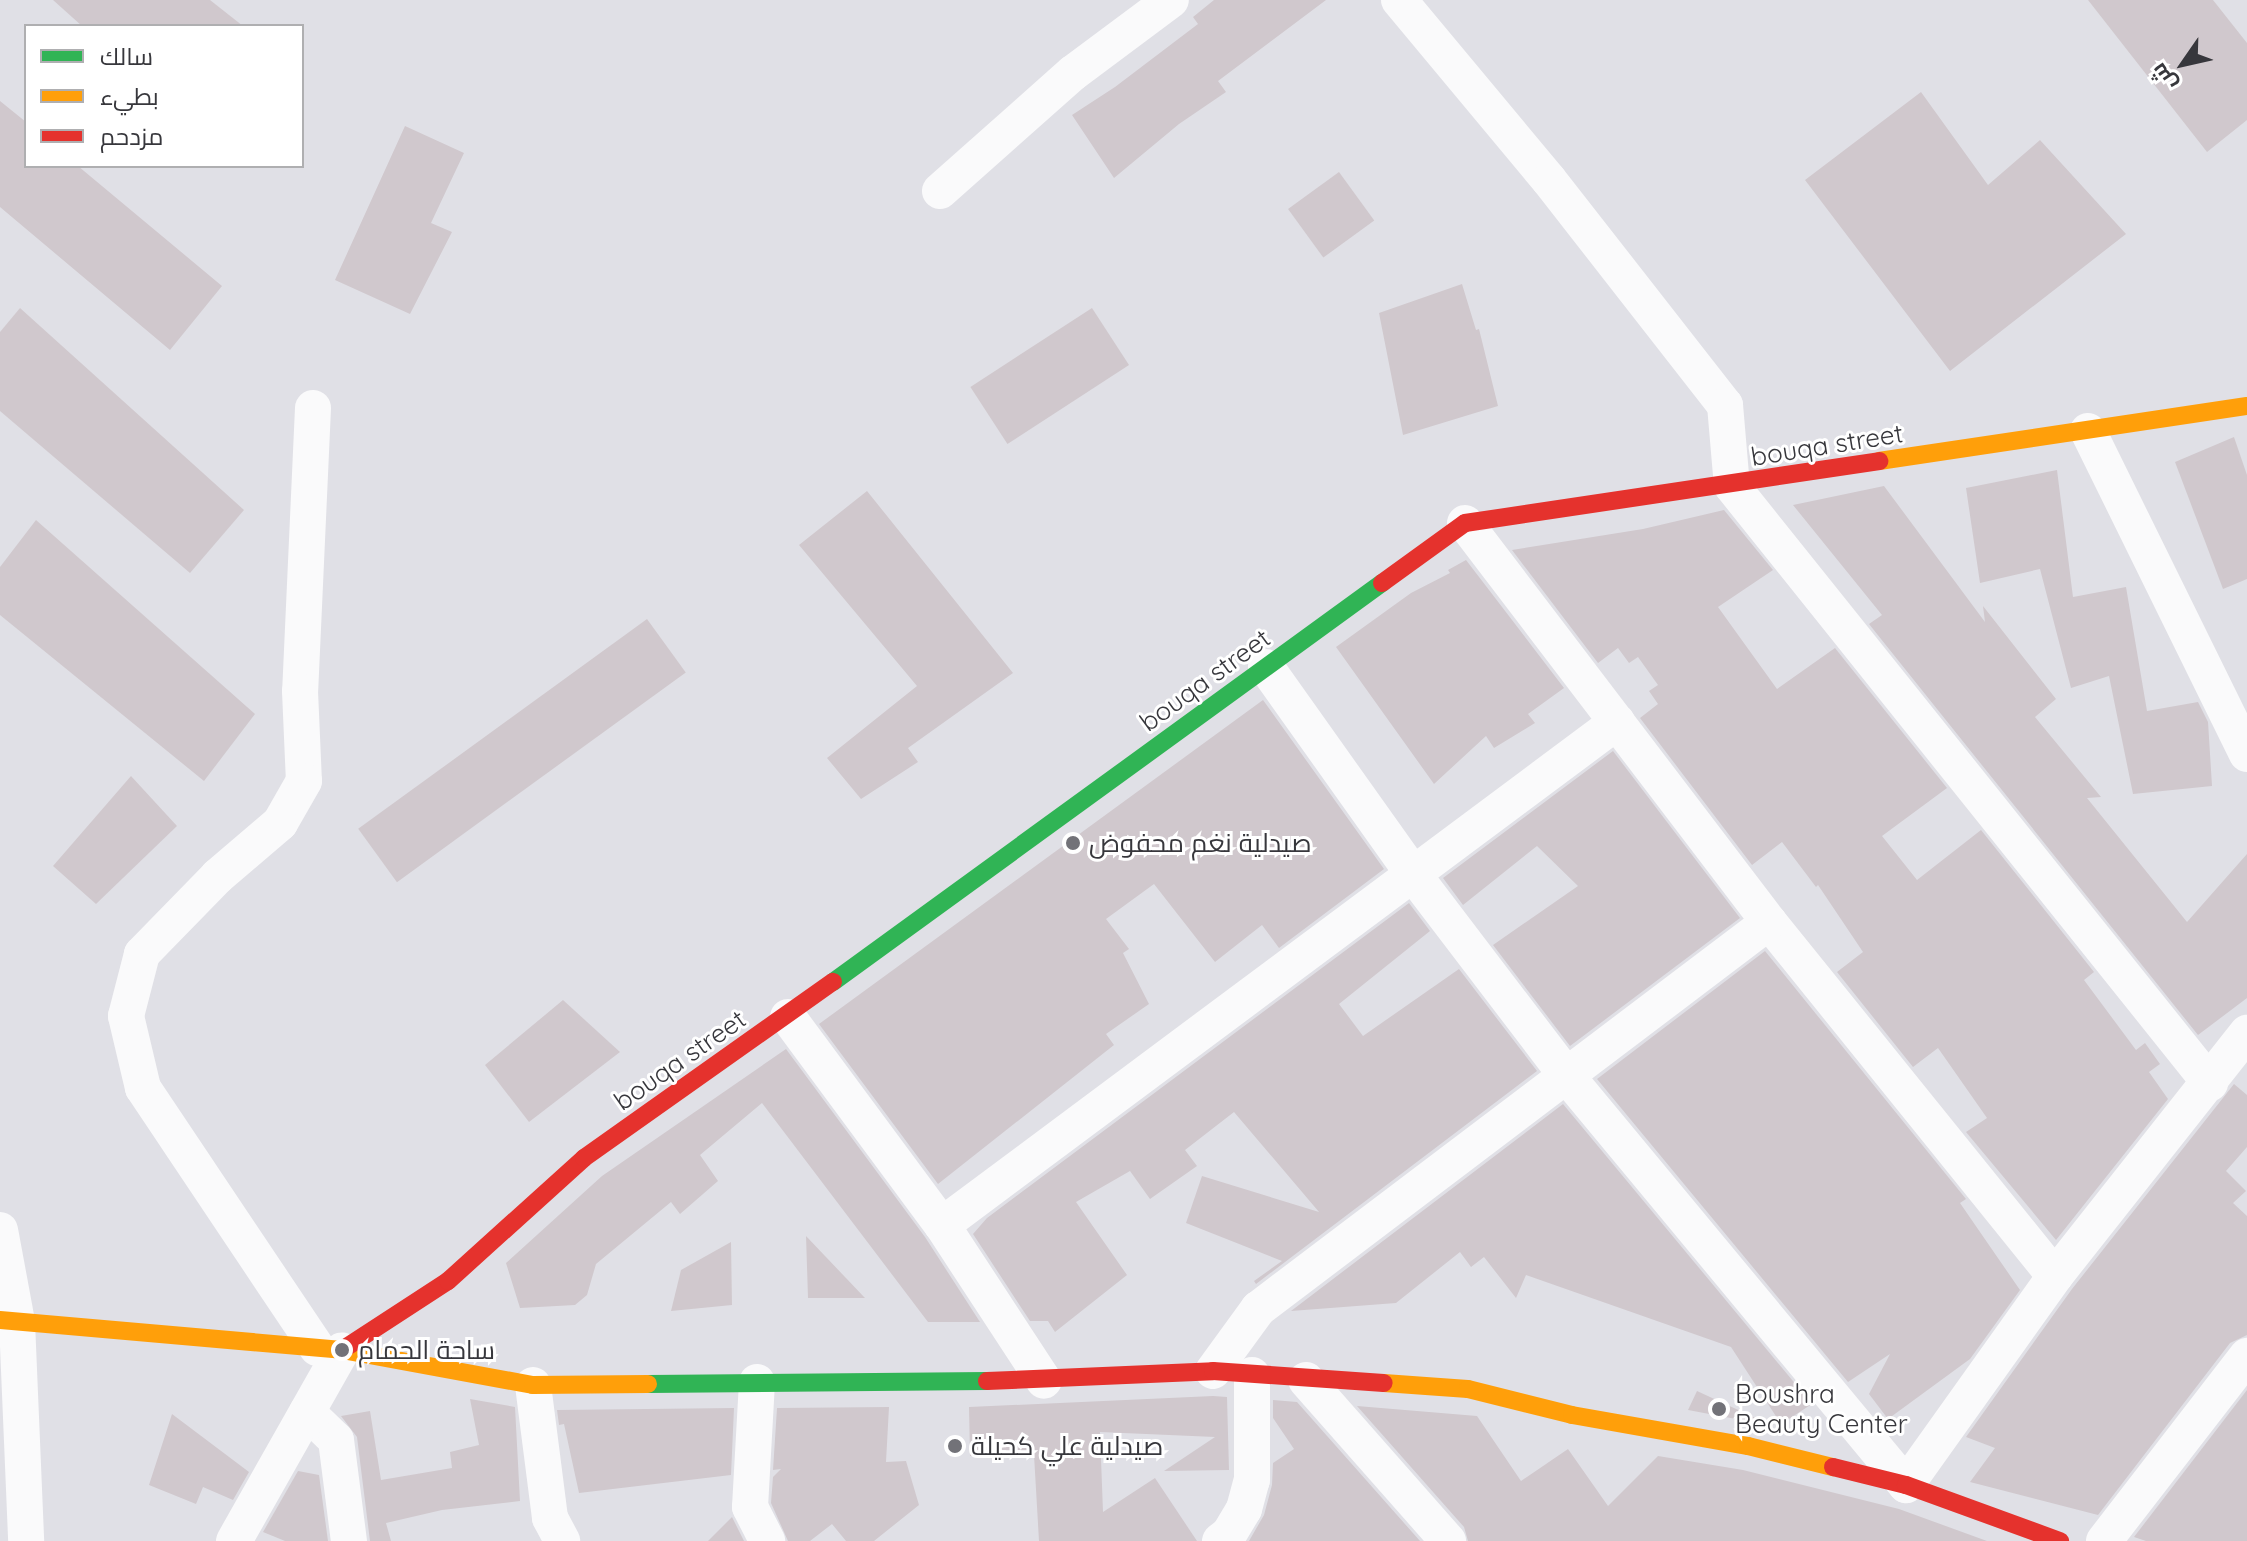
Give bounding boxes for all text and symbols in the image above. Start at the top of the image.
legend [24,24,304,168]
north arrow [2143,24,2223,104]
text: سالك [100,41,153,71]
text: ش [2144,58,2183,97]
text: بطيء [100,81,159,111]
text: مزدحم [100,121,163,151]
street label: bouqa street [1749,418,1905,472]
street label: bouqa street [1134,622,1276,738]
place label: صيدلية نغم محفوض [1089,827,1311,859]
marker: صيدلية نغم محفوض [1064,834,1082,852]
street label: bouqa street [608,1003,752,1117]
place label: ساحة الحمام [358,1334,495,1366]
marker: ساحة الحمام [333,1341,351,1359]
place label: Boushra Beauty Center [1735,1378,1908,1440]
marker: Boushra Beauty Center [1710,1400,1728,1418]
place label: صيدلية علي كحيلة [971,1430,1163,1462]
marker: صيدلية علي كحيلة [946,1437,964,1455]

